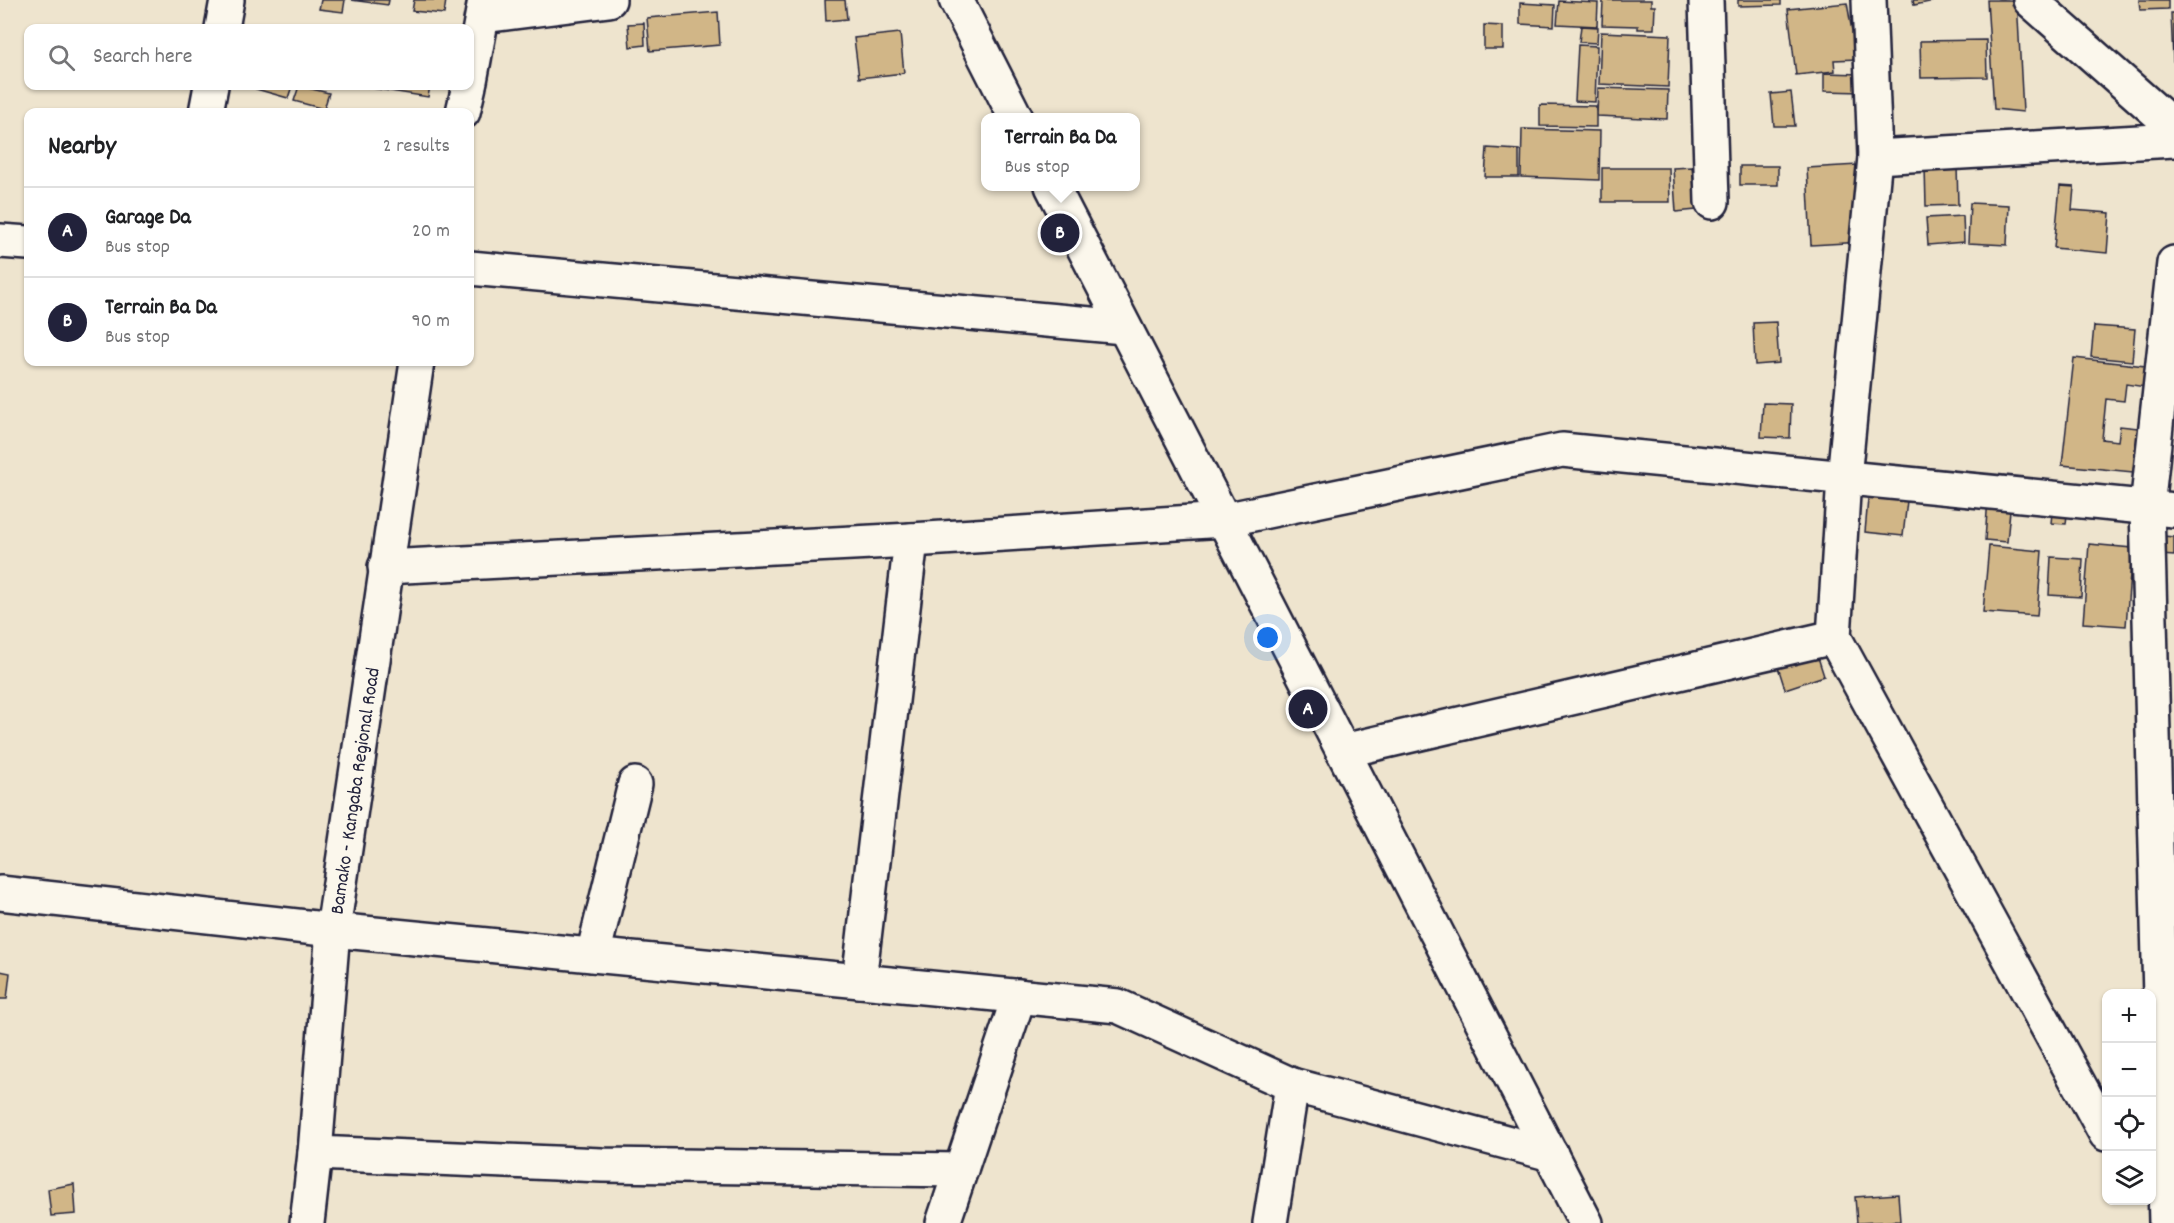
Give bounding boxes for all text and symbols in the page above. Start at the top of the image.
search box [24,24,474,90]
icon: search [45,41,78,74]
text: Search here [93,42,192,73]
popup [981,113,1140,191]
text: Terrain Ba Da [1005,123,1116,154]
text: Nearby [48,129,116,166]
text: 2 results [383,133,450,161]
text: Bus stop [1005,154,1070,182]
text: Garage Da [105,203,191,234]
pin: B [1040,210,1080,256]
text: A [62,218,73,246]
text: 20 m [412,218,450,246]
text: Bus stop [105,234,170,262]
text: Terrain Ba Da [105,293,217,324]
text: B [63,308,72,336]
text: 90 m [412,308,450,336]
text: Bus stop [105,324,170,352]
your location [1253,623,1282,652]
street label: Bamako - Kangaba Regional Road [324,666,389,916]
pin: A [1288,686,1328,732]
map controls [2102,989,2156,1205]
button: + [2102,989,2156,1043]
button: − [2102,1043,2156,1097]
button: locate [2102,1097,2156,1151]
button: layers [2102,1151,2156,1205]

